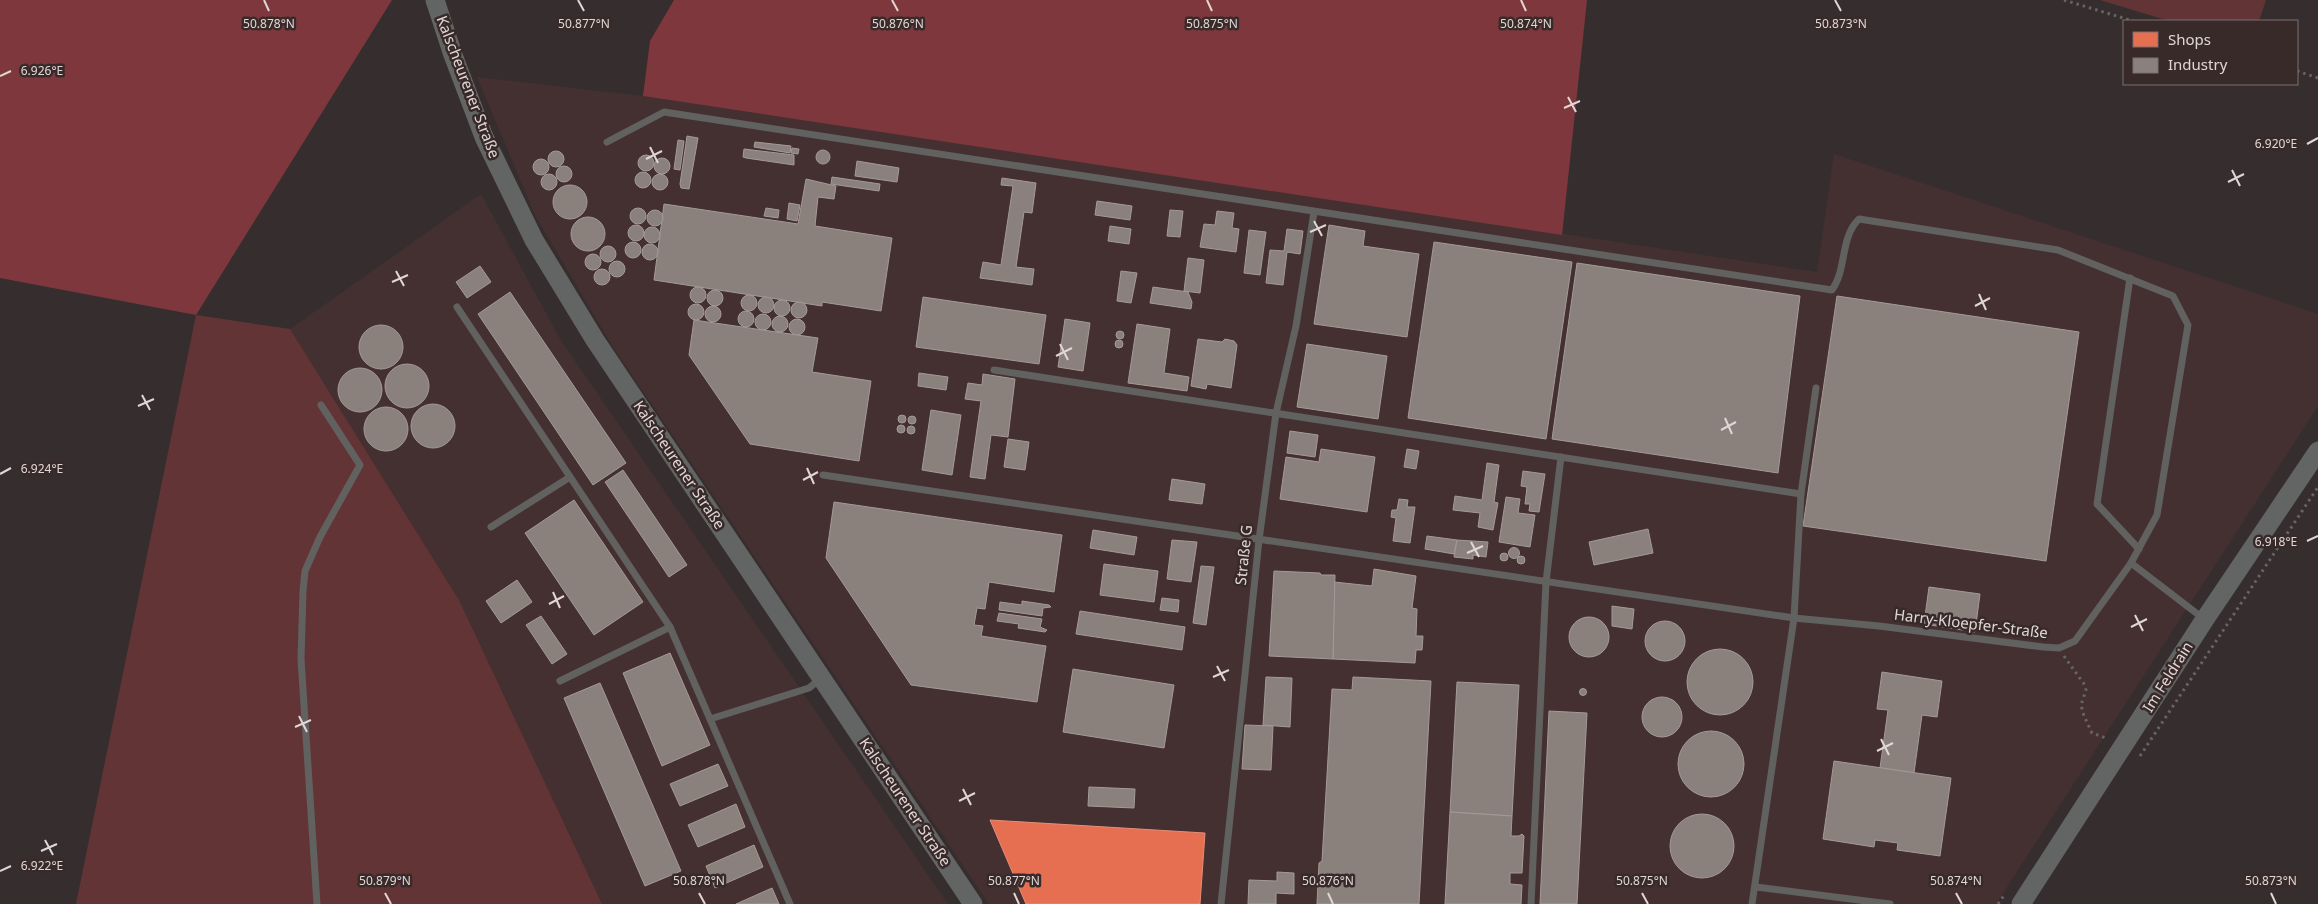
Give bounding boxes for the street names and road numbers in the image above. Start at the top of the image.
street label: Kalscheurener Straße [433,13,505,161]
street label: Kalscheurener Straße [629,396,730,533]
street label: Straße G [1230,524,1256,586]
street label: Harry-Kloepfer-Straße [1893,604,2049,642]
street label: Im Feldrain [2138,637,2197,716]
street label: Kalscheurener Straße [855,733,956,870]

